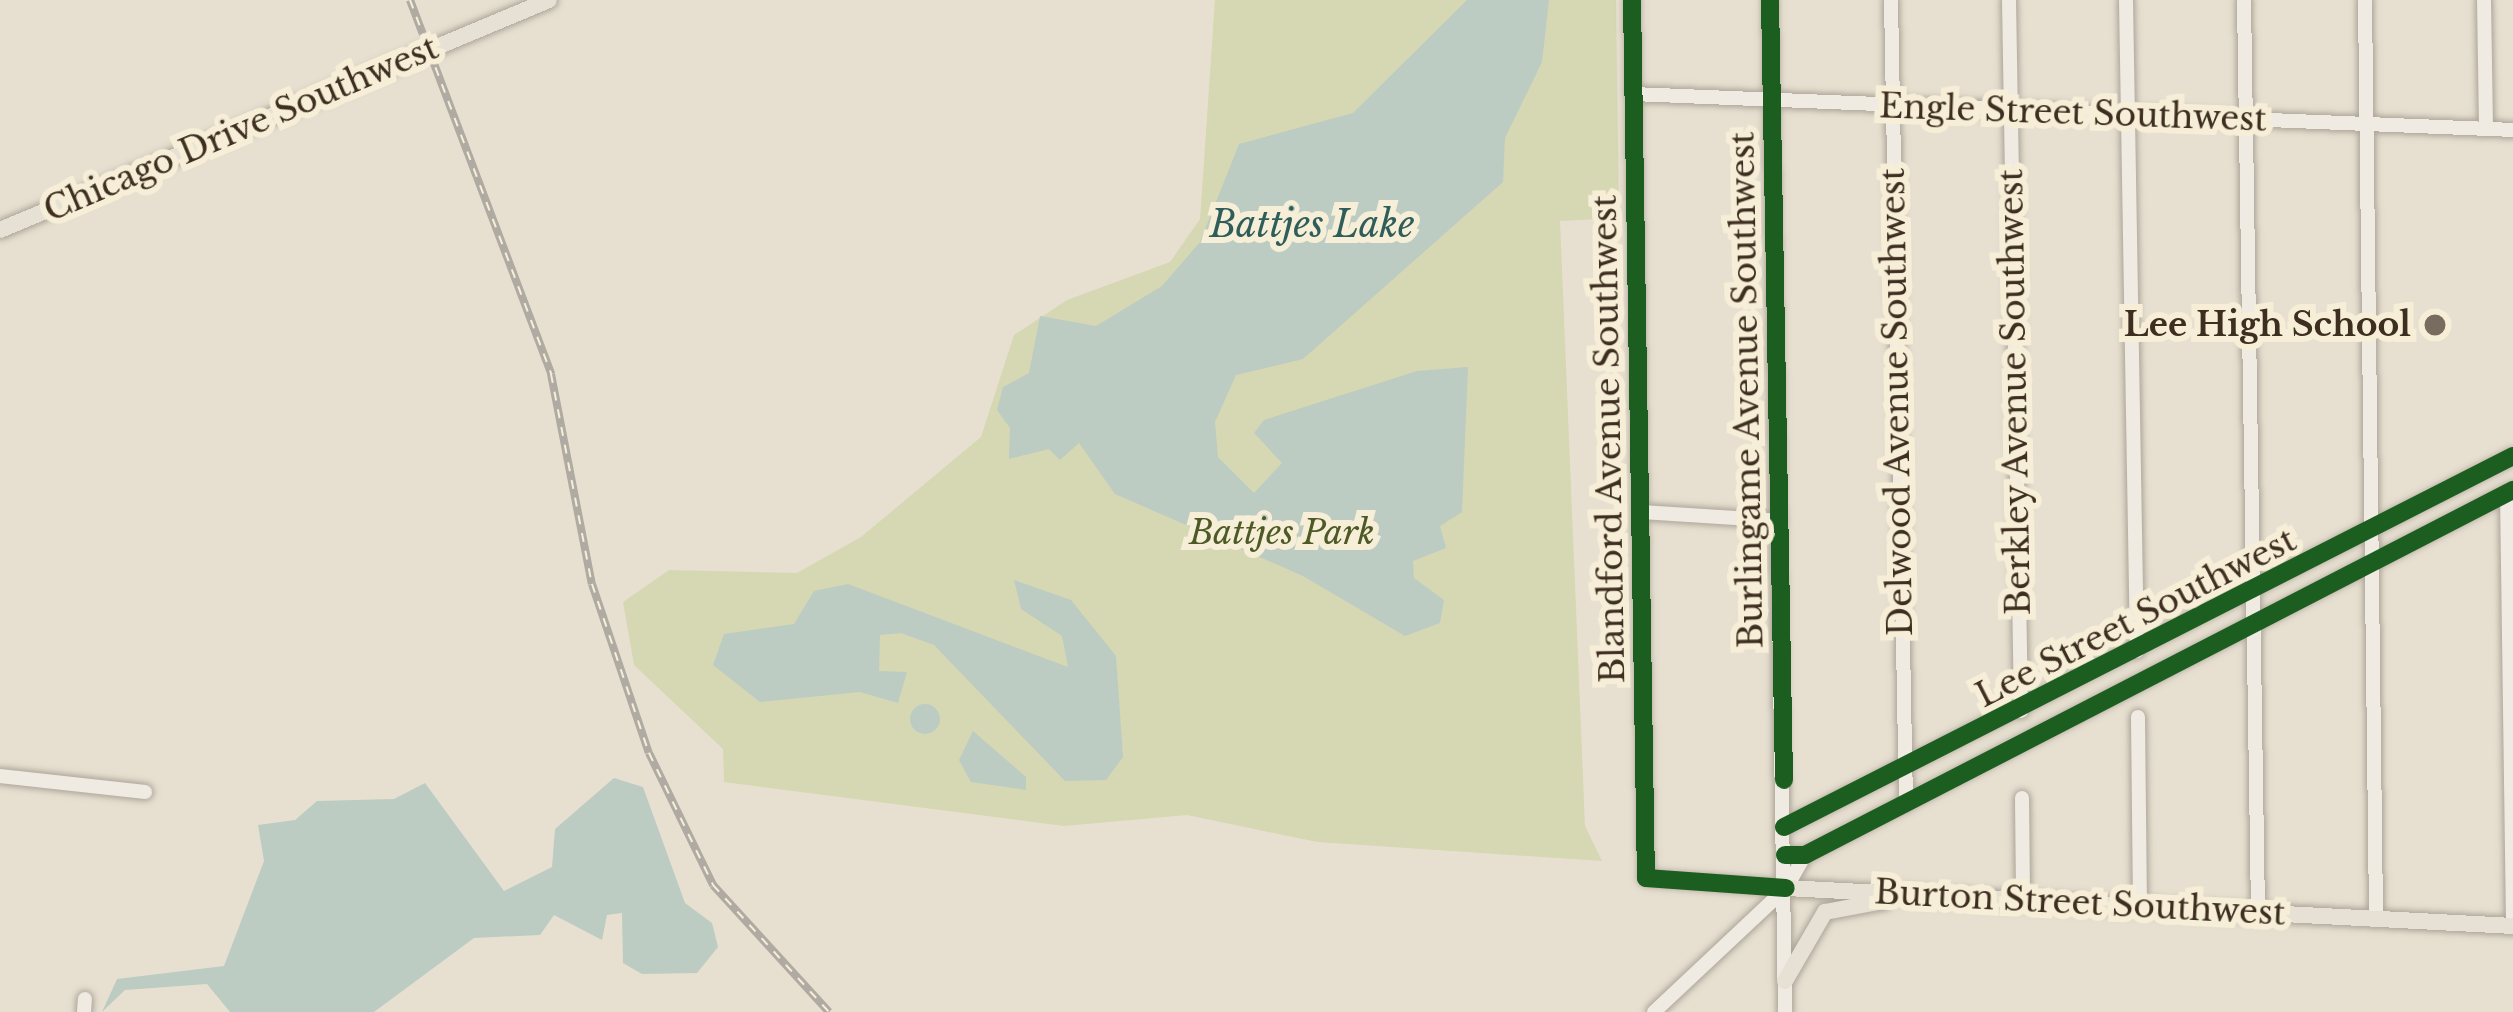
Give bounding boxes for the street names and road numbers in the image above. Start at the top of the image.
street label: Chicago Drive Southwest [38,28,444,230]
street label: Engle Street Southwest [1879,86,2267,140]
street label: Burlingame Avenue Southwest [1723,131,1771,649]
street label: Delwood Avenue Southwest [1873,167,1921,637]
street label: Berkley Avenue Southwest [1991,167,2039,617]
street label: Blandford Avenue Southwest [1585,194,1633,684]
street label: Lee Street Southwest [1970,520,2302,716]
street label: Burton Street Southwest [1874,872,2286,934]

